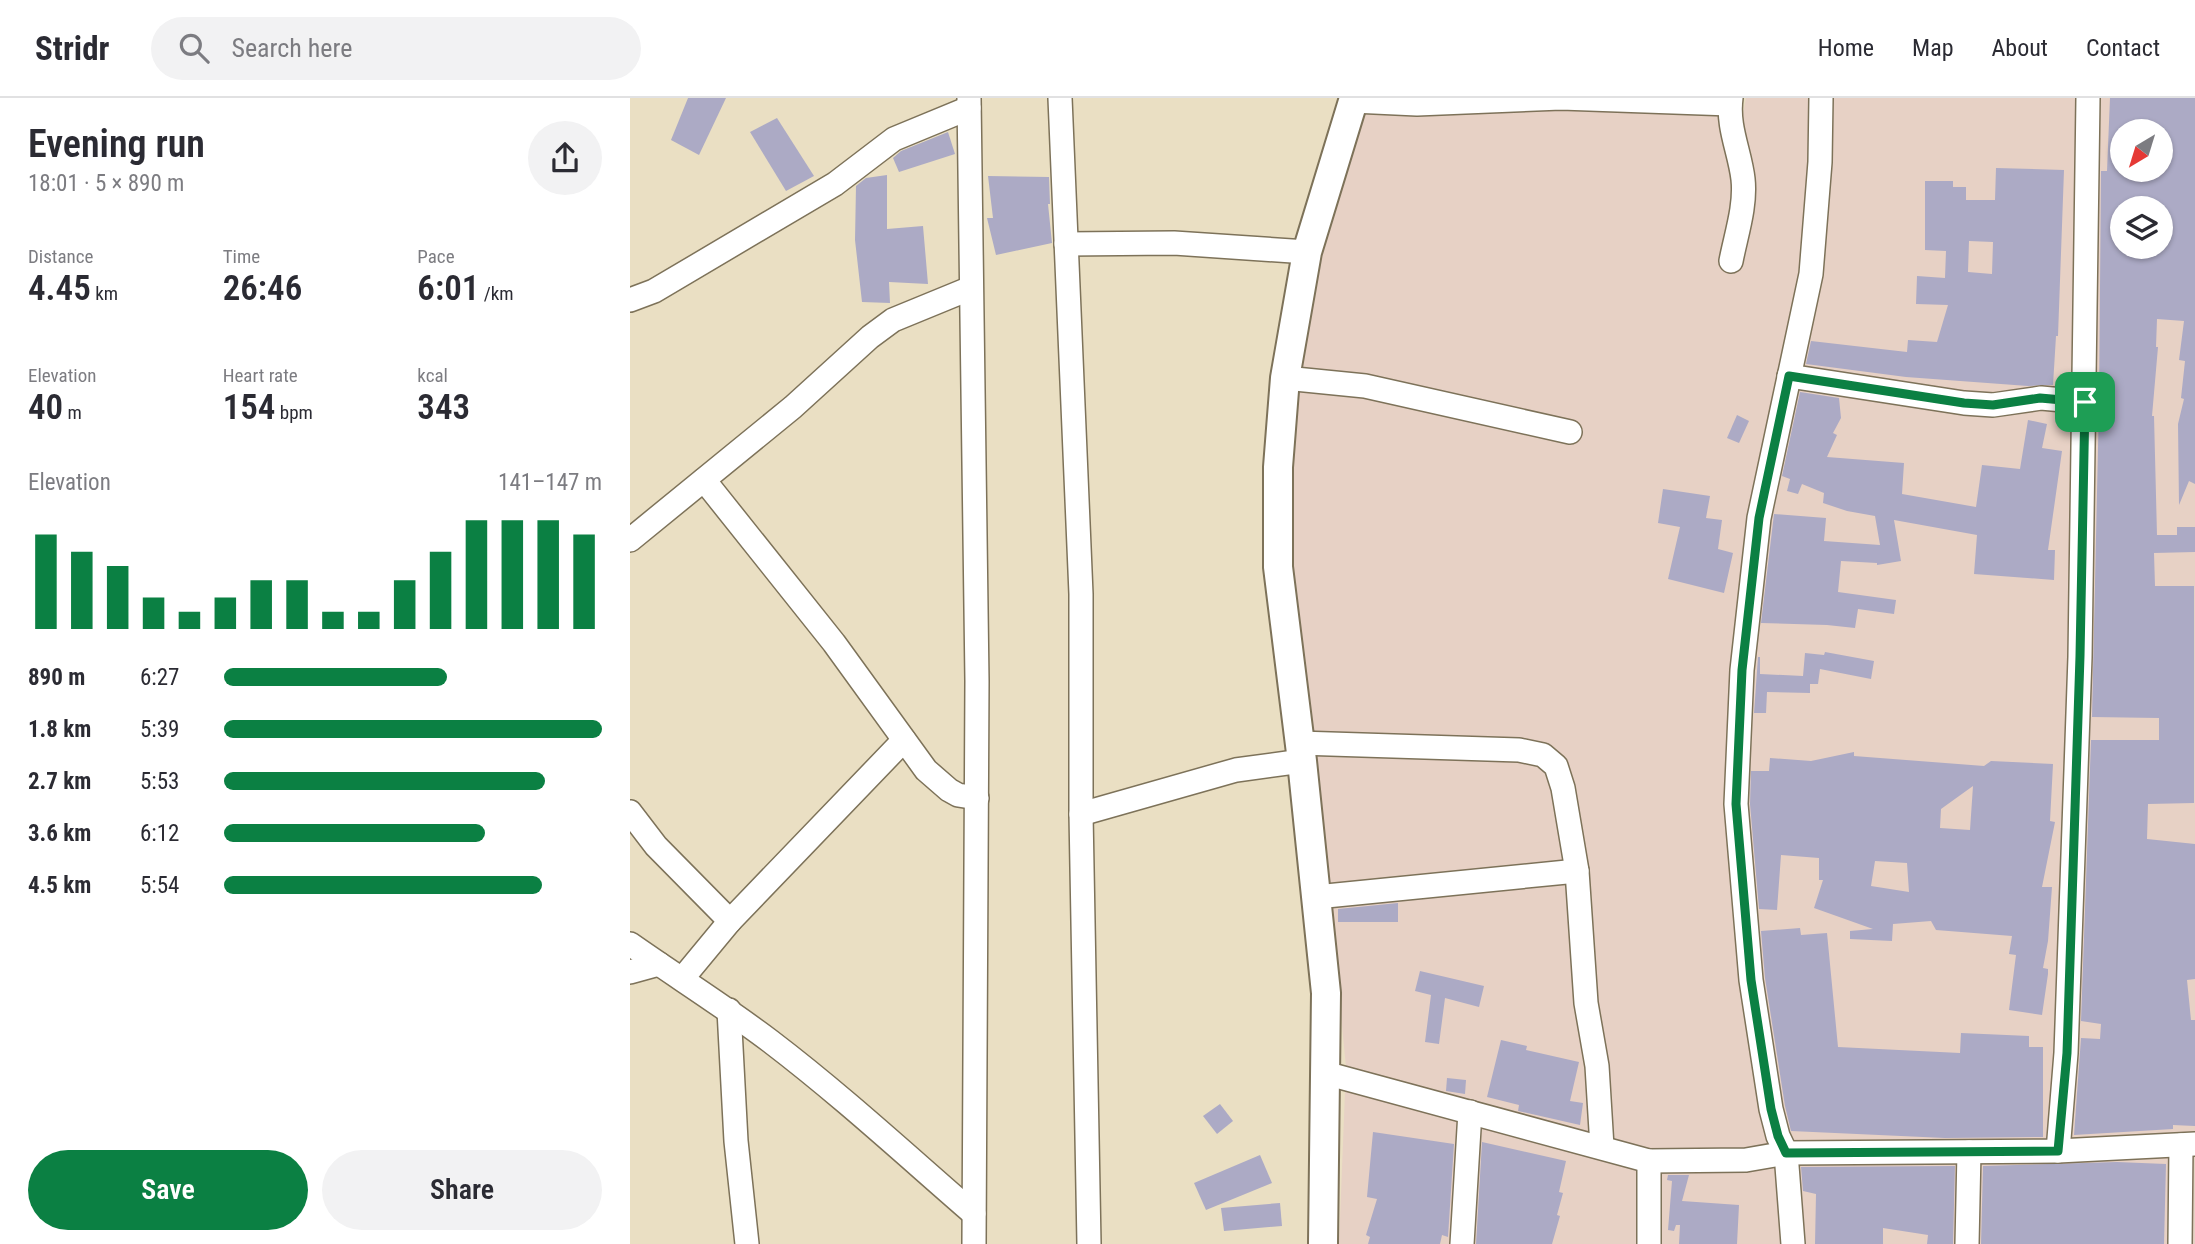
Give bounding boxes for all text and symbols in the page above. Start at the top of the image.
search box [151,17,641,80]
text: Stridr [35,29,109,68]
icon: search [175,29,213,67]
text: Search here [231,33,352,63]
text: Home [1818,34,1874,62]
text: Map [1912,34,1954,62]
text: About [1992,34,2048,62]
text: Contact [2086,34,2160,62]
north arrow [2110,119,2174,182]
map controls [2110,119,2173,259]
button: share [528,121,602,195]
text: Evening run [28,122,205,166]
text: 18:01 · 5 × 890 m [28,170,184,197]
button: layers [2110,196,2173,259]
text: Distance [28,245,93,268]
text: Time [223,245,260,268]
text: Pace [417,245,455,268]
text: 4.45 [28,268,91,309]
text: 26:46 [223,268,302,309]
text: 6:01 [417,268,479,309]
text: km [91,282,118,305]
text: /km [479,282,514,305]
text: Elevation [28,364,96,387]
text: Heart rate [223,364,298,387]
text: kcal [417,364,448,387]
pin [2055,372,2115,432]
icon: arrive [2066,383,2104,421]
text: 40 [28,387,63,428]
text: 154 [223,387,275,428]
text: 343 [417,387,470,428]
text: m [63,401,82,424]
text: bpm [275,401,313,424]
text: Elevation [28,469,111,496]
text: 141–147 m [498,469,602,496]
text: 890 m [28,664,85,691]
text: 6:27 [140,664,179,691]
text: 1.8 km [28,716,91,743]
text: 5:39 [140,716,179,743]
text: 2.7 km [28,768,91,795]
text: 5:53 [140,768,179,795]
text: 3.6 km [28,820,91,847]
text: 6:12 [140,820,179,847]
text: 4.5 km [28,872,91,899]
text: 5:54 [140,872,179,899]
button: Save [28,1150,308,1230]
button: Share [322,1150,602,1230]

